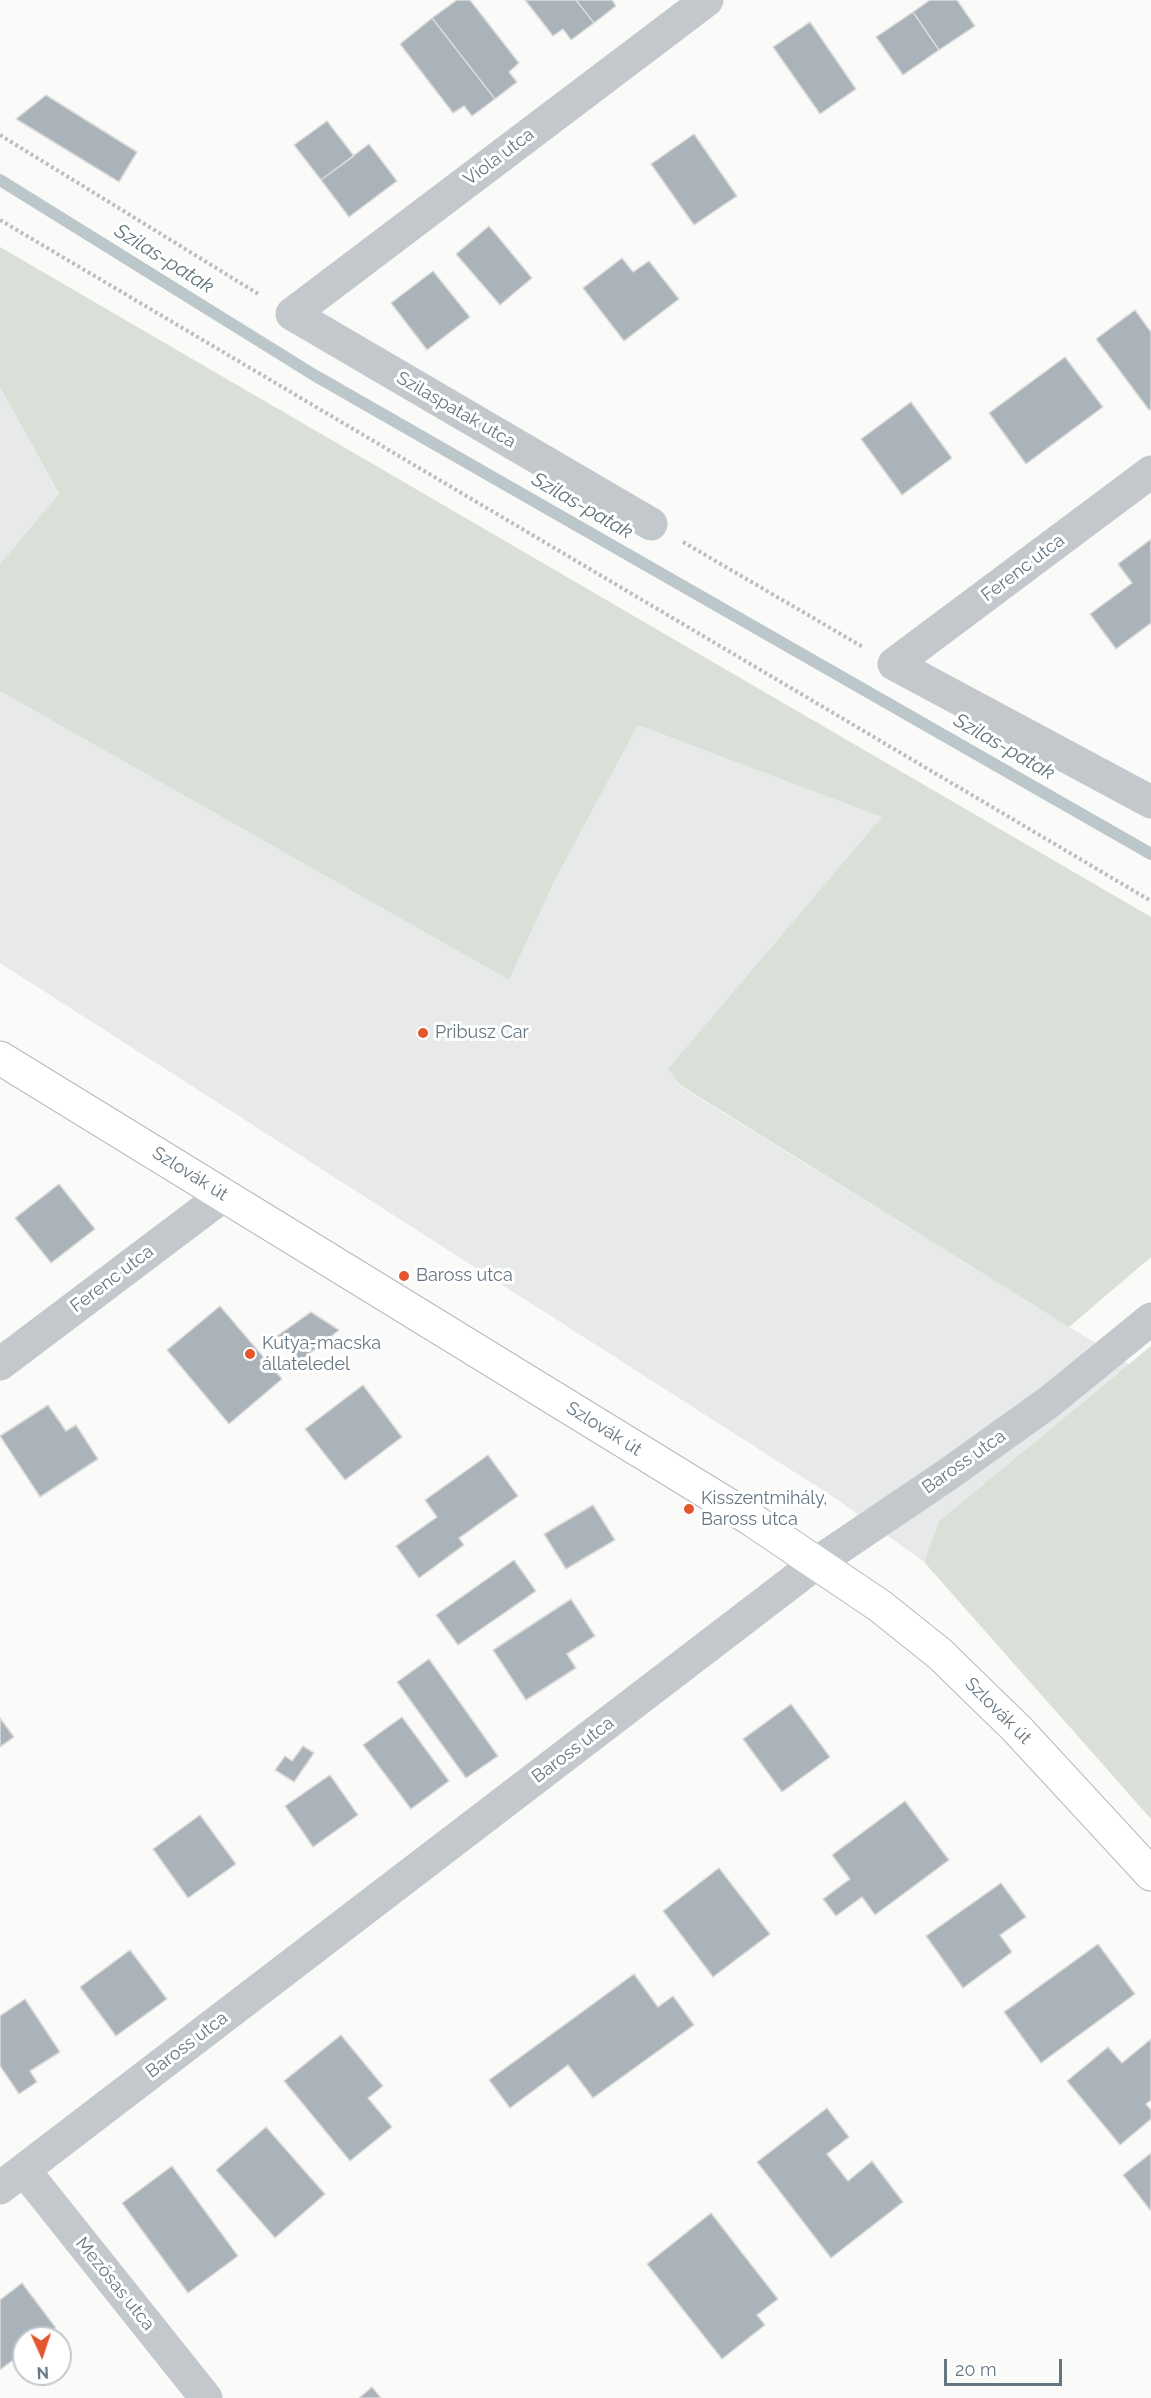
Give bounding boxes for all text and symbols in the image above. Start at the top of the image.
street label: Viola utca [460,124,538,190]
water label: Szilas-patak [110,219,218,299]
street label: Szilaspatak utca [393,367,519,453]
water label: Szilas-patak [527,467,637,545]
street label: Ferenc utca [977,530,1069,606]
water label: Szilas-patak [949,708,1059,786]
place label: Pribusz Car [435,1022,529,1044]
marker: Pribusz Car [416,1026,430,1040]
street label: Szlovák út [148,1142,232,1206]
street label: Ferenc utca [66,1241,158,1317]
place label: Baross utca [416,1265,513,1287]
marker: Baross utca [397,1269,411,1283]
place label: Kutya-macska állateledel [262,1333,381,1376]
marker: Kutya-macska állateledel [243,1347,257,1361]
street label: Szlovák út [562,1397,646,1461]
street label: Baross utca [918,1425,1010,1499]
place label: Kisszentmihály, Baross utca [701,1488,827,1530]
marker: Kisszentmihály, Baross utca [682,1502,696,1516]
street label: Szlovák út [960,1673,1036,1749]
street label: Baross utca [528,1712,618,1788]
street label: Baross utca [142,2007,232,2083]
street label: Mezősas utca [71,2233,159,2335]
north arrow [12,2326,72,2386]
scale bar [947,2347,1066,2385]
text: 20 m [955,2359,997,2380]
text: N [36,2363,49,2382]

